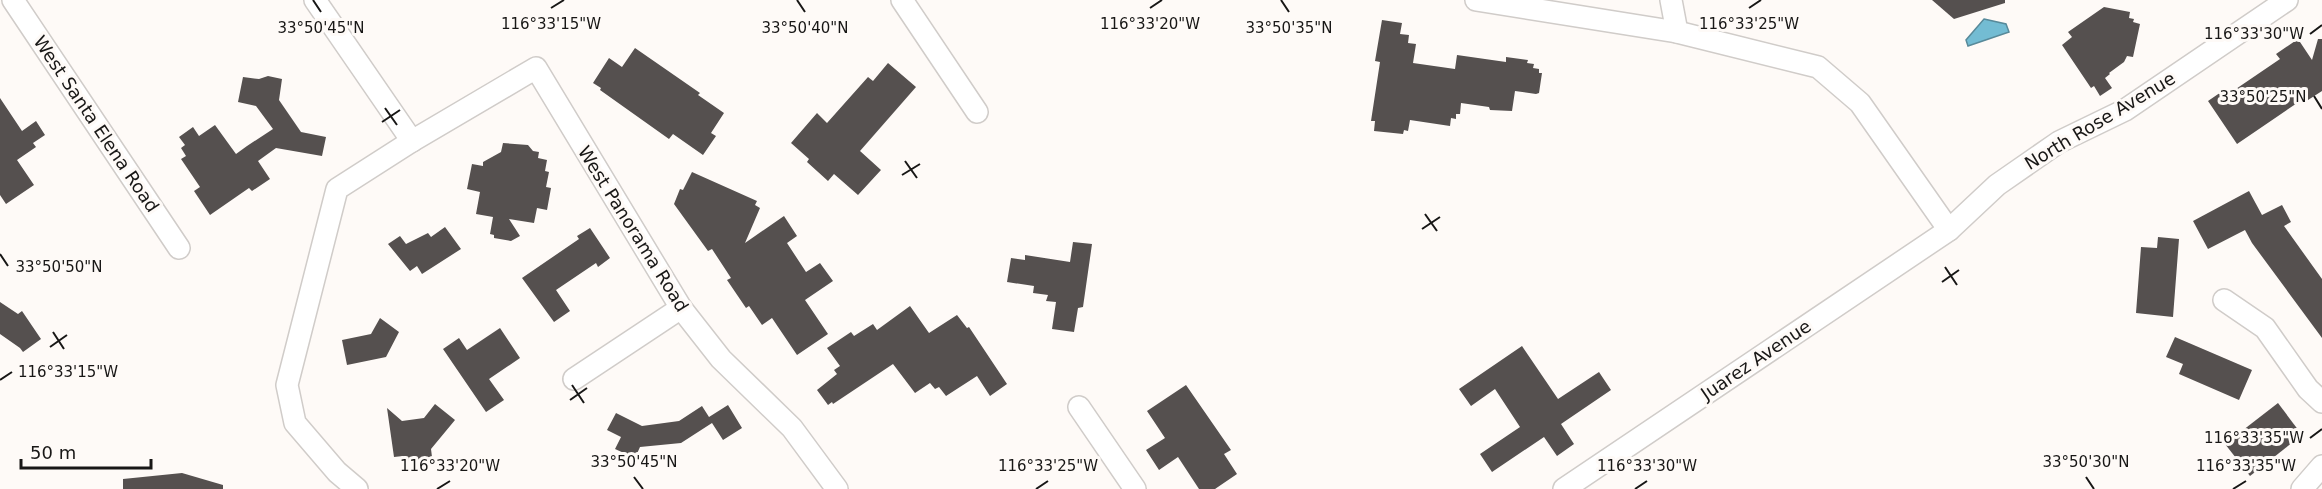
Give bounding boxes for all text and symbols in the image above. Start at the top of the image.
text: 116°33'15"W [501,15,601,33]
text: 116°33'20"W [1100,15,1200,33]
text: 116°33'25"W [1699,15,1799,33]
text: 33°50'45"N [277,19,365,37]
text: 33°50'40"N [761,19,849,37]
text: 33°50'35"N [1245,19,1333,37]
text: 116°33'30"W [2204,25,2304,43]
street label: West Santa Elena Road [29,31,163,216]
street label: North Rose Avenue [2021,67,2179,174]
text: 33°50'25"N [2219,88,2307,106]
street label: West Panorama Road [574,142,693,315]
text: 33°50'50"N [15,258,103,276]
street label: Juarez Avenue [1696,315,1815,405]
text: 116°33'15"W [18,363,118,381]
text: 116°33'35"W [2204,429,2304,447]
scale bar [21,432,152,470]
text: 50 m [30,442,76,463]
text: 33°50'45"N [590,453,678,471]
text: 33°50'30"N [2042,453,2130,471]
text: 116°33'20"W [400,457,500,475]
text: 116°33'25"W [998,457,1098,475]
text: 116°33'30"W [1597,457,1697,475]
text: 116°33'35"W [2196,457,2296,475]

